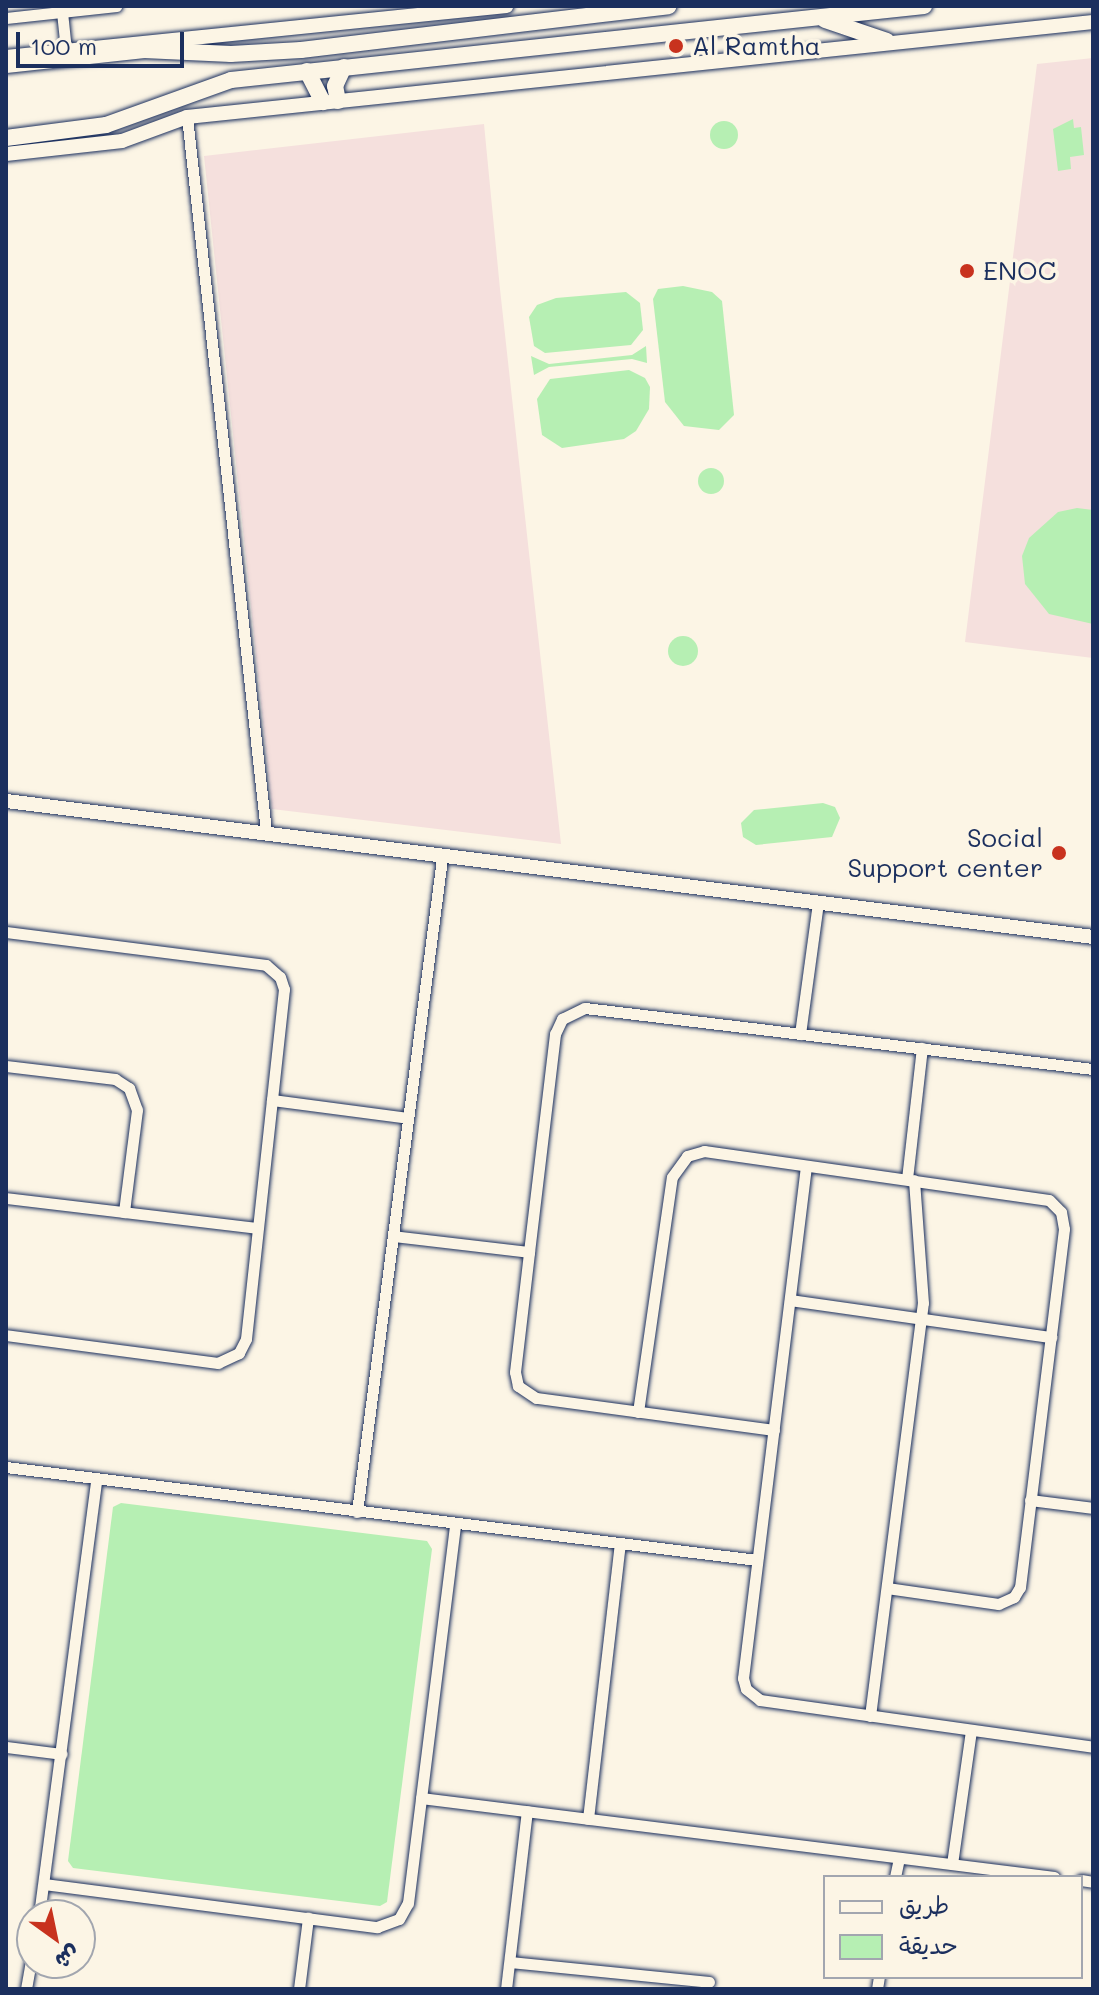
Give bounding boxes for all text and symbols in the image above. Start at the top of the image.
scale bar [20,16,188,66]
text: 100 m [30,30,97,61]
place label: Al Ramtha [692,30,821,62]
marker: Al Ramtha [667,37,685,55]
place label: ENOC [983,255,1056,287]
marker: ENOC [958,262,976,280]
place label: Social Support center [847,822,1043,884]
marker: Social Support center [1050,844,1068,862]
legend [823,1875,1083,1979]
text: طريق [899,1889,949,1920]
north arrow [16,1899,96,1979]
text: حديقة [899,1929,958,1960]
text: ش [50,1939,86,1977]

